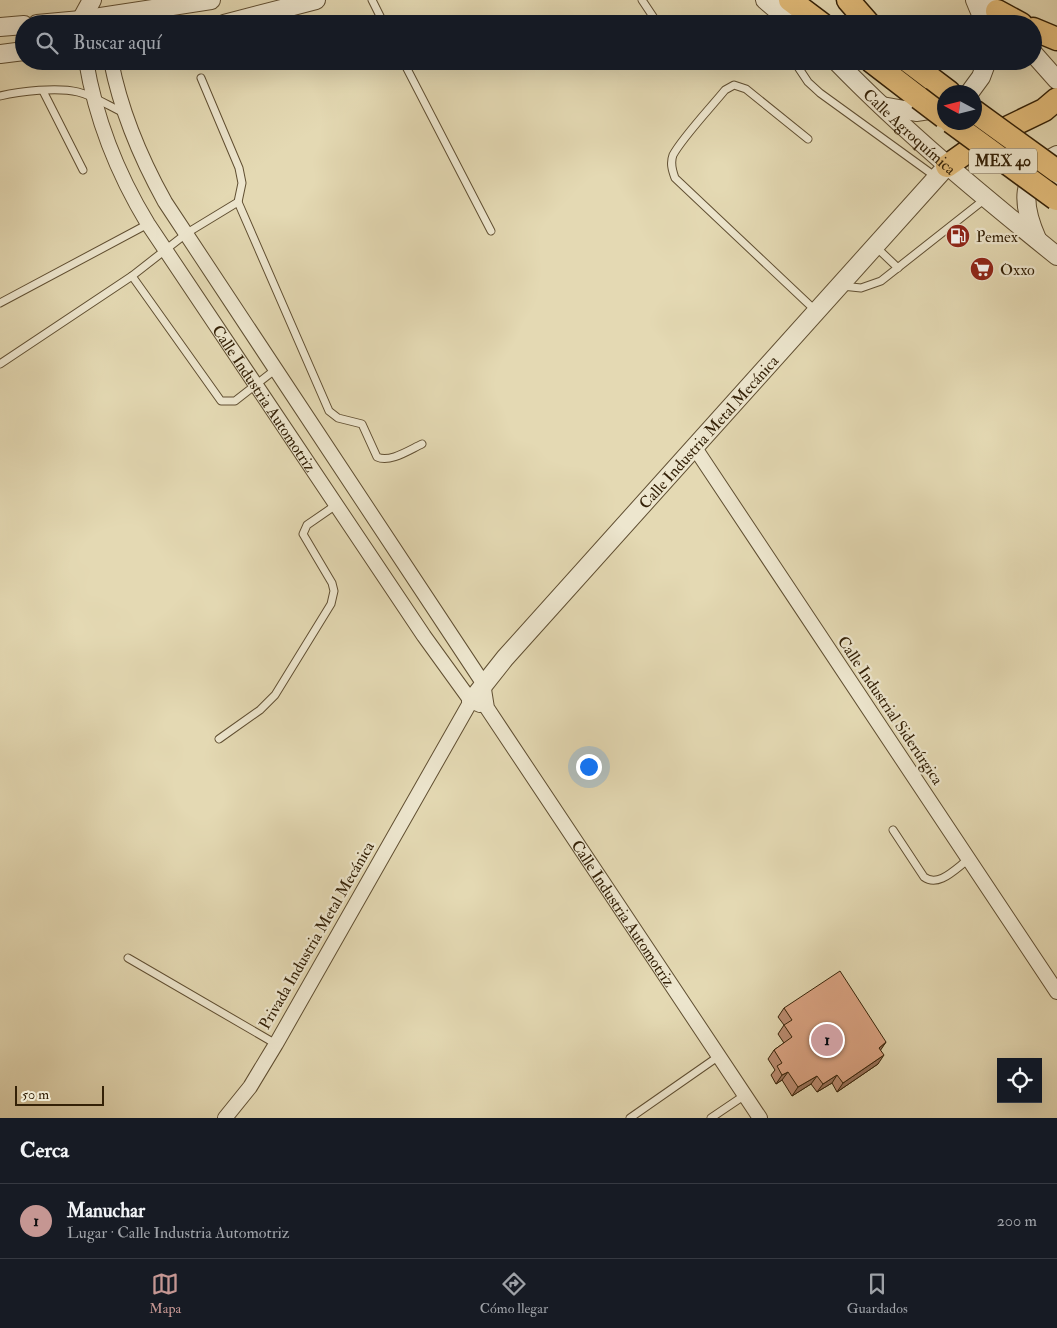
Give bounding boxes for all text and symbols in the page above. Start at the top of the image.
search box [15,15,1042,70]
icon: search [33,29,61,57]
text: Buscar aquí [73,31,161,55]
street label: Calle Agroquímica [859,85,960,180]
north arrow [937,85,982,130]
road number: MEX 40 [969,148,1037,174]
fuel station icon: Pemex [945,223,971,249]
place label: Pemex [976,227,1018,247]
supermarket icon: Oxxo [969,256,995,282]
place label: Oxxo [1000,260,1035,280]
street label: Calle Industria Automotriz [207,321,320,476]
street label: Calle Industria Metal Mecánica [635,351,783,513]
street label: Calle Industrial Siderúrgica [833,632,948,789]
your location [576,754,602,780]
street label: Calle Industria Automotriz [567,836,679,991]
street label: Privada Industria Metal Mecánica [255,838,379,1033]
pin: 1 [811,1021,843,1059]
map controls [997,1058,1042,1103]
button: locate [997,1058,1042,1103]
scale bar [15,1083,104,1106]
text: 50 m [22,1086,49,1103]
text: Cerca [20,1137,69,1164]
text: Manuchar [67,1199,145,1223]
text: 1 [33,1211,39,1231]
text: 200 m [997,1211,1037,1231]
text: Lugar · Calle Industria Automotriz [67,1223,290,1243]
tab: Mapa [149,1270,181,1317]
tab: Cómo llegar [480,1270,548,1317]
tab: Guardados [847,1270,908,1317]

